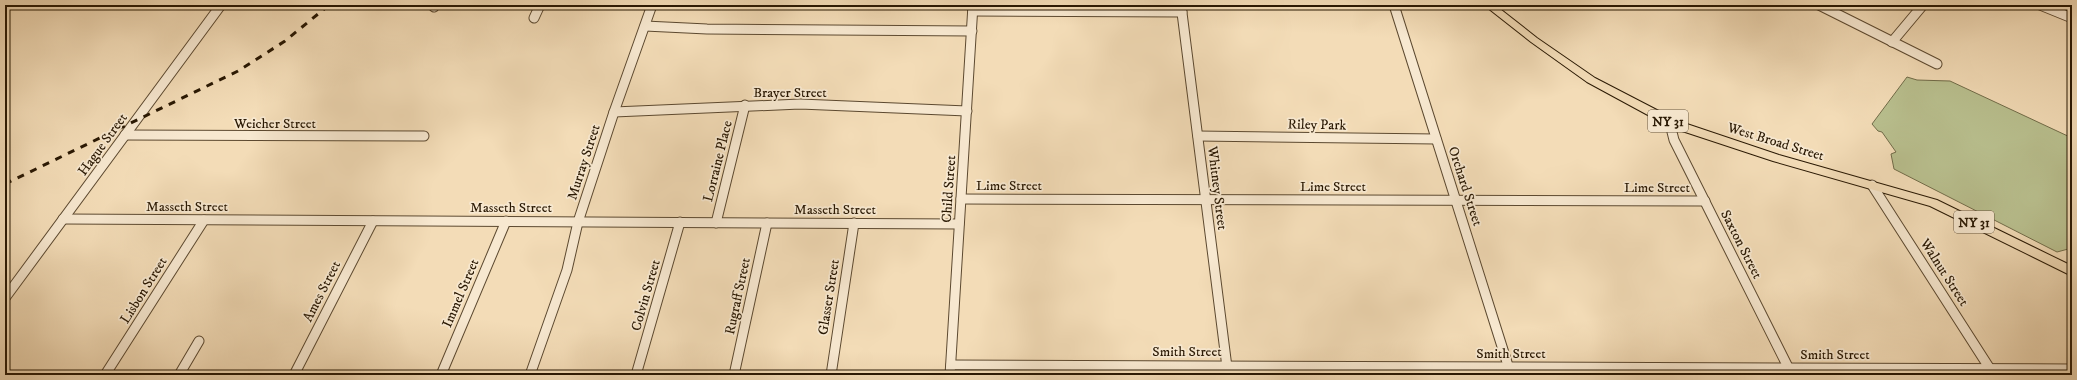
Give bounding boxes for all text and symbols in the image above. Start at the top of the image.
street label: Brayer Street [753,84,827,102]
street label: Hague Street [74,109,132,179]
road number: NY 31 [1648,110,1688,132]
street label: Weicher Street [233,115,317,133]
street label: Riley Park [1287,115,1347,135]
street label: West Broad Street [1724,118,1827,165]
street label: Lorraine Place [699,119,737,204]
street label: Murray Street [563,122,605,202]
street label: Whitney Street [1203,144,1231,232]
street label: Orchard Street [1444,144,1487,229]
street label: Child Street [938,154,960,223]
street label: Lime Street [976,177,1043,195]
street label: Lime Street [1300,178,1367,196]
street label: Lime Street [1624,179,1691,197]
street label: Masseth Street [146,198,228,216]
street label: Masseth Street [470,199,552,217]
street label: Masseth Street [794,201,876,219]
street label: Saxton Street [1716,207,1766,282]
road number: NY 31 [1954,211,1994,233]
street label: Walnut Street [1915,235,1973,310]
street label: Lisbon Street [116,253,172,327]
street label: Immel Street [438,256,484,330]
street label: Rugraff Street [721,256,755,336]
street label: Colvin Street [627,257,665,333]
street label: Ames Street [299,258,345,325]
street label: Glasser Street [814,258,844,336]
street label: Smith Street [1152,343,1222,361]
street label: Smith Street [1476,345,1546,363]
street label: Smith Street [1800,346,1870,364]

